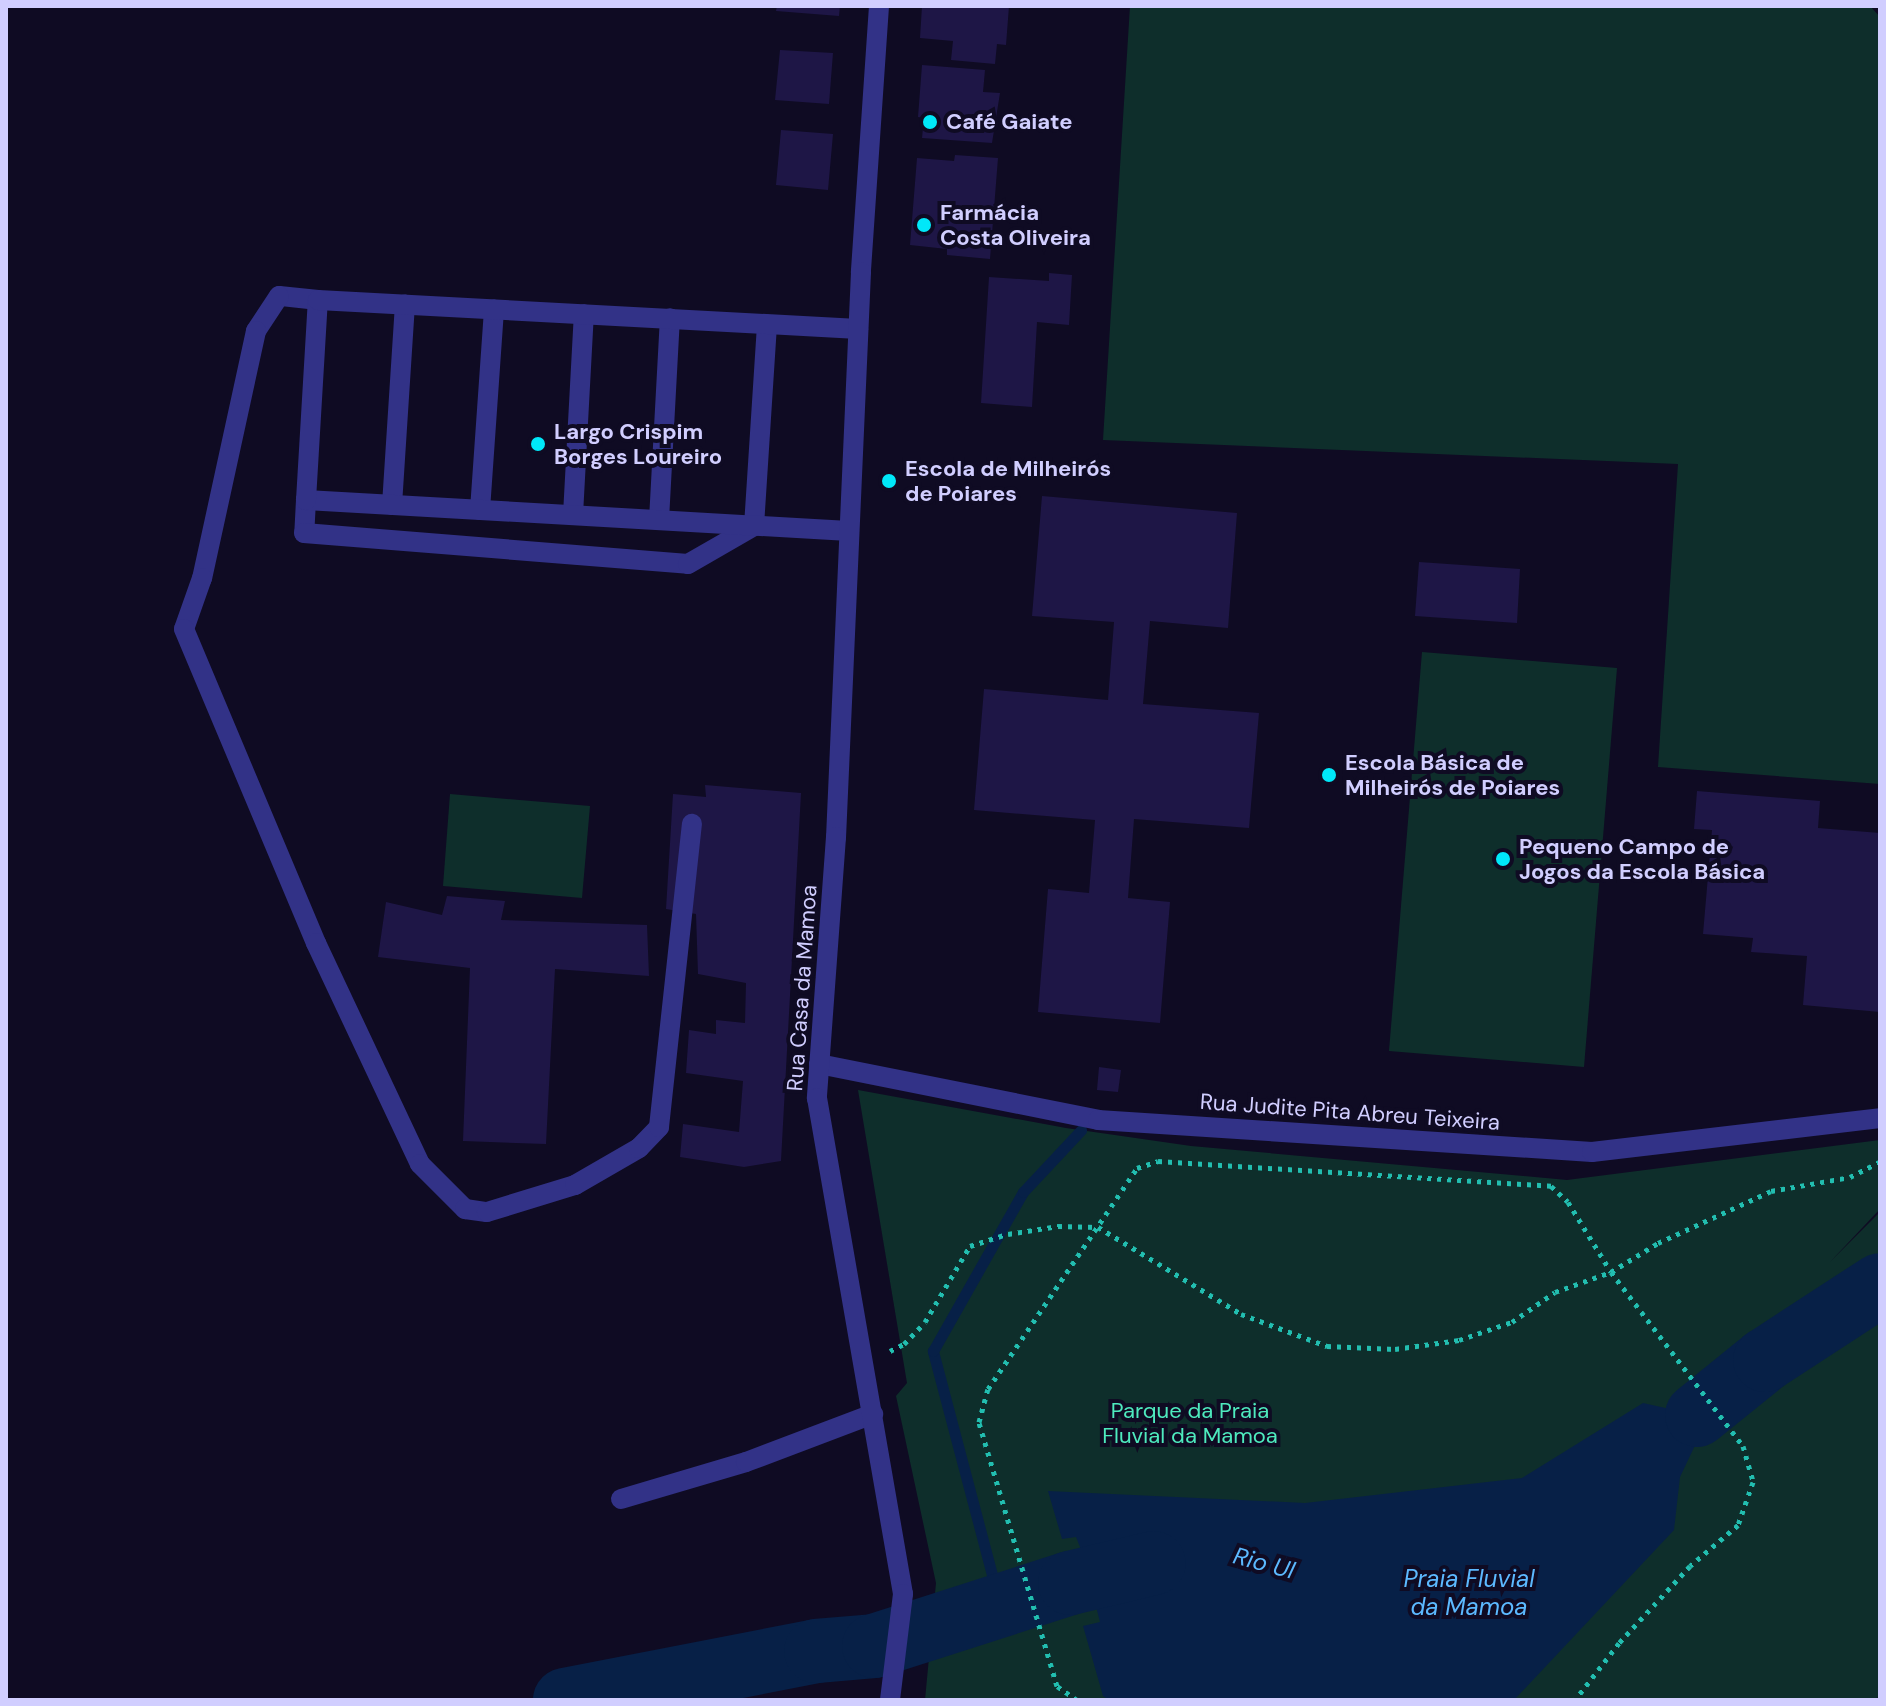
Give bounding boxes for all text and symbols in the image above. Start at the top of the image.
place label: Café Gaiate [946,109,1073,135]
marker: Café Gaiate [921,113,939,131]
place label: Farmácia Costa Oliveira [940,199,1091,250]
marker: Farmácia Costa Oliveira [915,216,933,234]
place label: Largo Crispim Borges Loureiro [554,418,722,470]
marker: Largo Crispim Borges Loureiro [529,435,547,453]
place label: Escola de Milheirós de Poiares [905,455,1111,506]
marker: Escola de Milheirós de Poiares [880,472,898,490]
place label: Escola Básica de Milheirós de Poiares [1345,749,1560,800]
marker: Escola Básica de Milheirós de Poiares [1320,766,1338,784]
place label: Pequeno Campo de Jogos da Escola Básica [1519,833,1765,884]
marker: Pequeno Campo de Jogos da Escola Básica [1494,850,1512,868]
street label: Rua Casa da Mamoa [782,884,822,1092]
street label: Rua Judite Pita Abreu Teixeira [1199,1088,1501,1136]
park label: Parque da Praia Fluvial da Mamoa [1102,1397,1278,1448]
water label: Rio Ul [1230,1541,1298,1585]
water label: Praia Fluvial da Mamoa [1403,1565,1535,1621]

